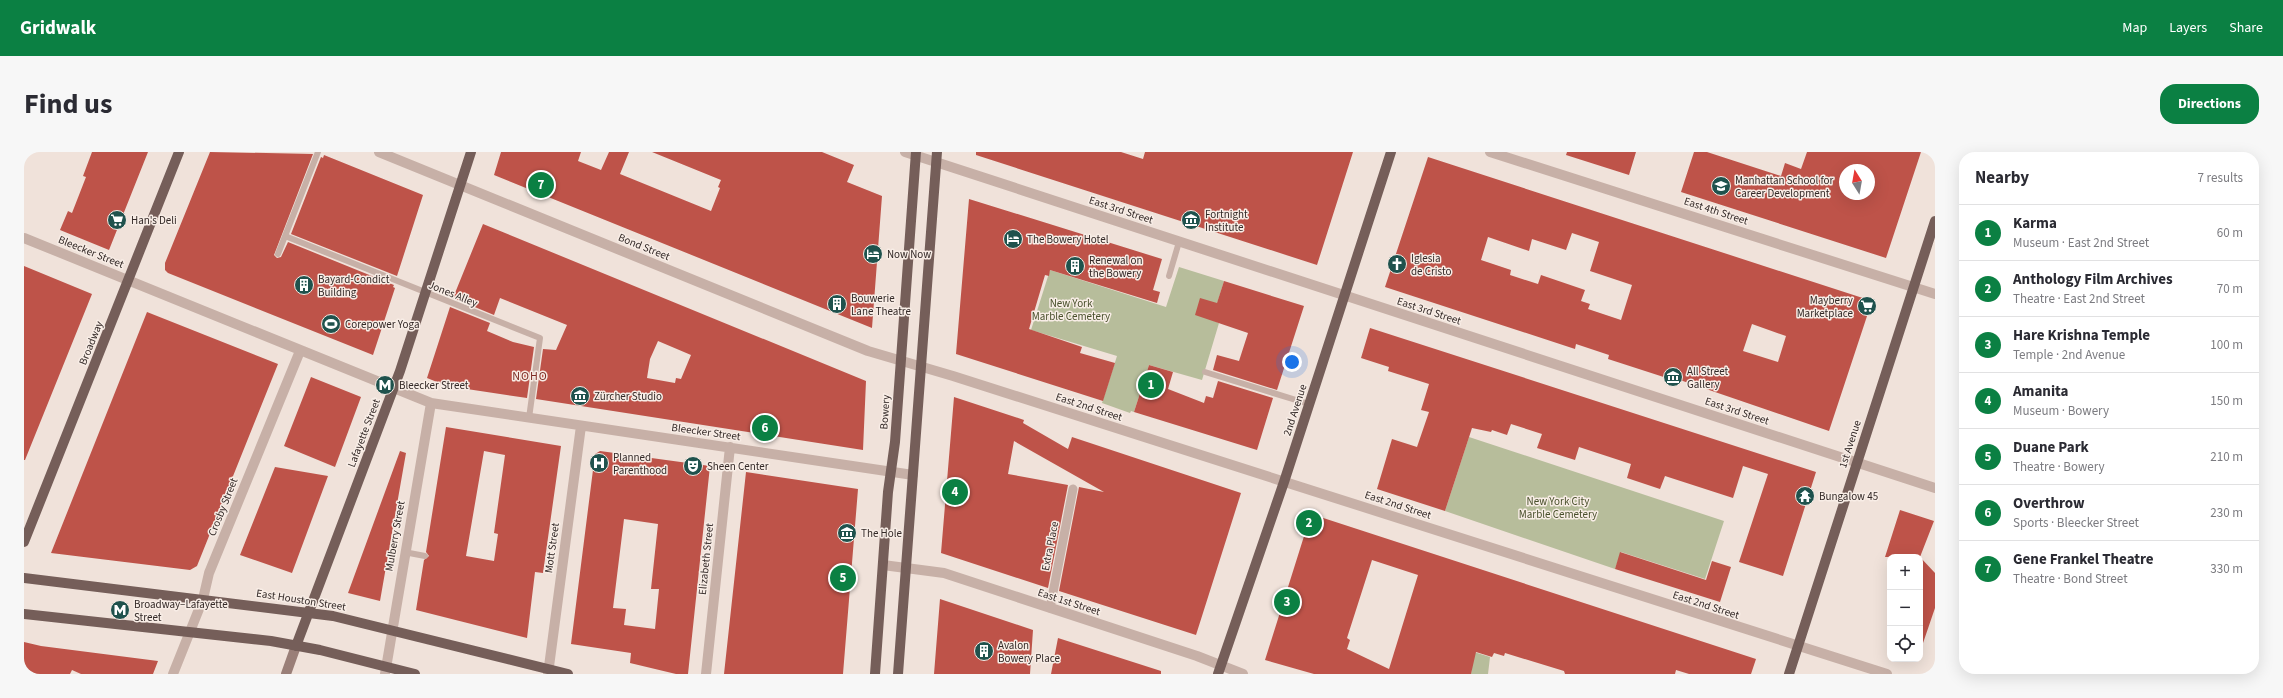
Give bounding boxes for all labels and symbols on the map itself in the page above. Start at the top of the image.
north arrow [1839,164,1875,200]
pin: 7 [528,170,554,200]
place label: Manhattan School for Career Development [1735,173,1834,201]
school or university icon: Manhattan School for Career Development [1710,175,1732,197]
street label: East 3rd Street [1087,193,1155,228]
street label: East 4th Street [1682,194,1750,229]
place label: Fortnight Institute [1205,207,1248,235]
supermarket icon: Han's Deli [106,209,128,231]
museum icon: Fortnight Institute [1180,209,1202,231]
place label: Han's Deli [131,213,177,228]
hotel icon: The Bowery Hotel [1002,228,1024,250]
street label: Bond Street [616,230,672,264]
street label: Bleecker Street [56,232,126,272]
place label: The Bowery Hotel [1027,232,1109,247]
hotel icon: Now Now [862,243,884,265]
place label: Now Now [887,247,931,262]
place label: Iglesia de Cristo [1411,251,1452,279]
place label: Renewal on the Bowery [1089,253,1142,281]
church icon: Iglesia de Cristo [1386,253,1408,275]
building icon: Renewal on the Bowery [1064,255,1086,277]
place label: Bayard-Condict Building [318,272,390,300]
building icon: Bayard-Condict Building [293,274,315,296]
street label: Jones Alley [426,277,480,311]
place label: Bouwerie Lane Theatre [851,291,912,319]
building icon: Bouwerie Lane Theatre [826,293,848,315]
place label: Mayberry Marketplace [1797,293,1854,321]
street label: East 3rd Street [1395,294,1463,329]
supermarket icon: Mayberry Marketplace [1856,295,1878,317]
park label: New York Marble Cemetery [1032,296,1110,324]
sports icon: Corepower Yoga [320,313,342,335]
place label: Corepower Yoga [345,317,419,332]
street label: Broadway [75,319,107,367]
your location [1282,352,1302,372]
place label: All Street Gallery [1687,364,1729,392]
museum icon: All Street Gallery [1662,366,1684,388]
district label: NOHO [512,368,548,385]
pin: 1 [1138,370,1164,400]
metro station icon: Bleecker Street [374,374,396,396]
place label: Bleecker Street [399,378,469,393]
street label: 2nd Avenue [1280,382,1311,438]
museum icon: Zürcher Studio [569,385,591,407]
place label: Zürcher Studio [594,389,662,404]
street label: East 2nd Street [1054,389,1124,425]
street label: Bowery [876,394,894,430]
street label: East 3rd Street [1703,394,1771,429]
street label: Lafayette Street [344,396,384,469]
pin: 6 [752,413,778,443]
street label: 1st Avenue [1835,418,1865,470]
street label: Bleecker Street [671,420,742,444]
place label: Planned Parenthood [613,450,667,478]
hospital icon: Planned Parenthood [588,452,610,474]
theatre icon: Sheen Center [682,455,704,477]
place label: Sheen Center [707,459,769,474]
street label: Crosby Street [205,475,242,538]
pin: 4 [942,477,968,507]
temple icon: Bungalow 45 [1794,485,1816,507]
street label: East 2nd Street [1363,487,1433,523]
place label: Bungalow 45 [1819,489,1878,504]
park label: New York City Marble Cemetery [1519,494,1597,522]
street label: Mulberry Street [381,499,409,572]
pin: 2 [1296,508,1322,538]
street label: Extra Place [1038,520,1062,572]
street label: Mott Street [541,522,563,574]
street label: Elizabeth Street [695,522,717,596]
museum icon: The Hole [836,522,858,544]
place label: The Hole [861,526,902,541]
pin: 5 [830,563,856,593]
street label: East 1st Street [1036,585,1102,619]
street label: East Houston Street [255,586,347,615]
pin: 3 [1274,587,1300,617]
street label: East 2nd Street [1671,587,1741,623]
place label: Broadway–Lafayette Street [134,597,228,625]
metro station icon: Broadway–Lafayette Street [109,599,131,621]
place label: Avalon Bowery Place [998,638,1061,666]
building icon: Avalon Bowery Place [973,640,995,662]

